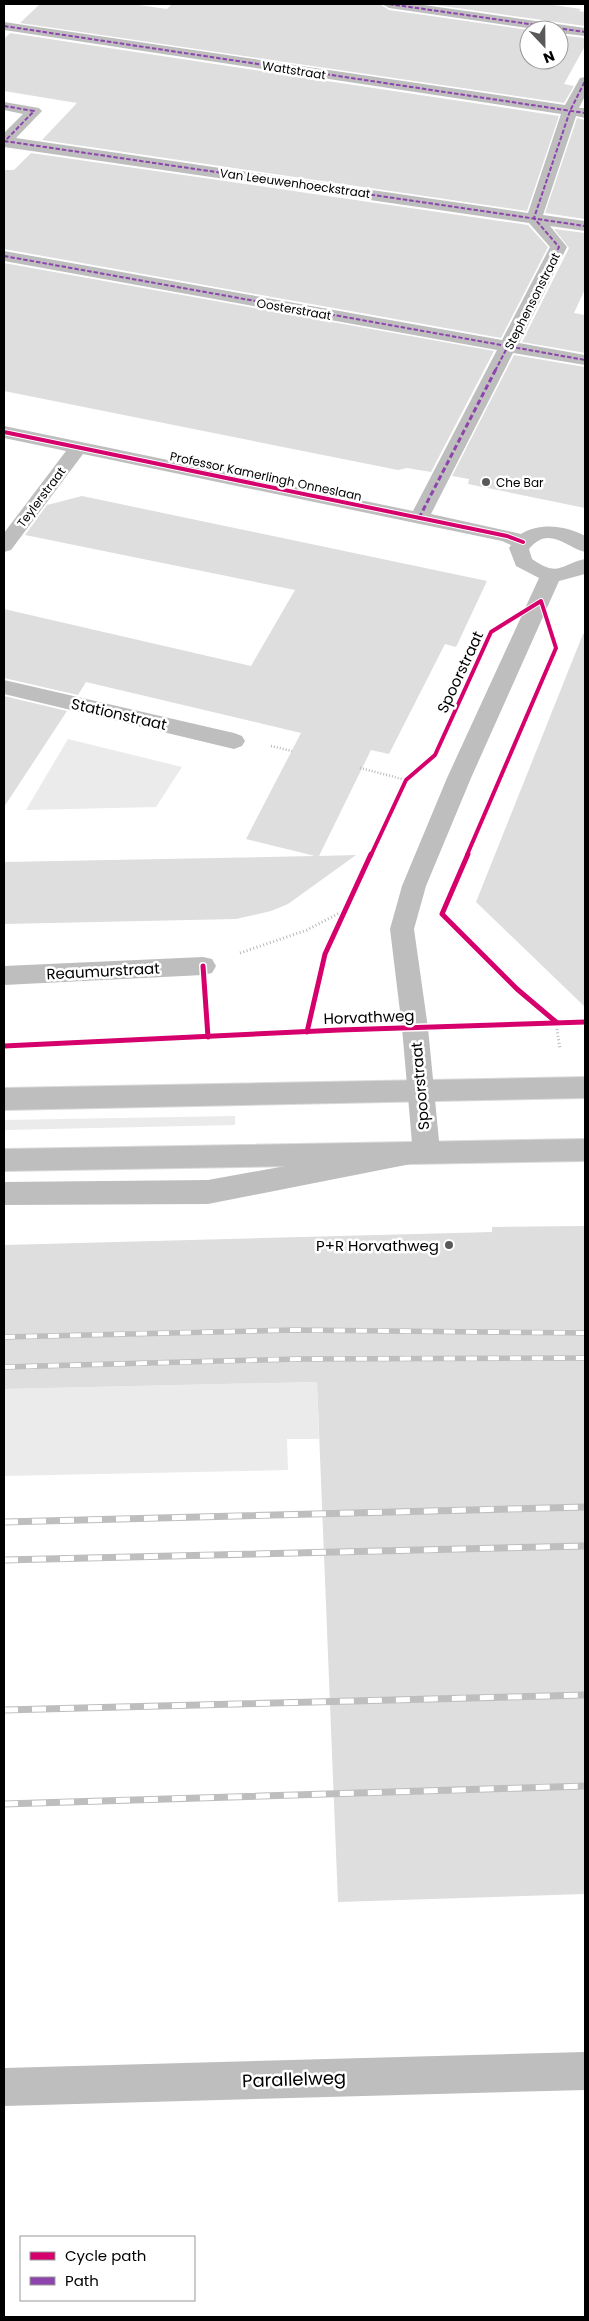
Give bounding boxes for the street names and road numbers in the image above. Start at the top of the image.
street label: Wattstraat [261,57,327,83]
street label: Van Leeuwenhoeckstraat [219,164,371,202]
street label: Stephensonstraat [500,249,564,353]
street label: Oosterstraat [255,294,333,324]
street label: Professor Kamerlingh Onneslaan [168,447,364,505]
street label: Teylerstraat [13,463,69,531]
street label: Spoorstraat [432,628,488,716]
street label: Stationstraat [69,693,169,735]
street label: Reaumurstraat [46,958,160,984]
street label: Horvathweg [323,1005,415,1029]
street label: Spoorstraat [406,1041,434,1131]
street label: Parallelweg [242,2065,346,2093]

